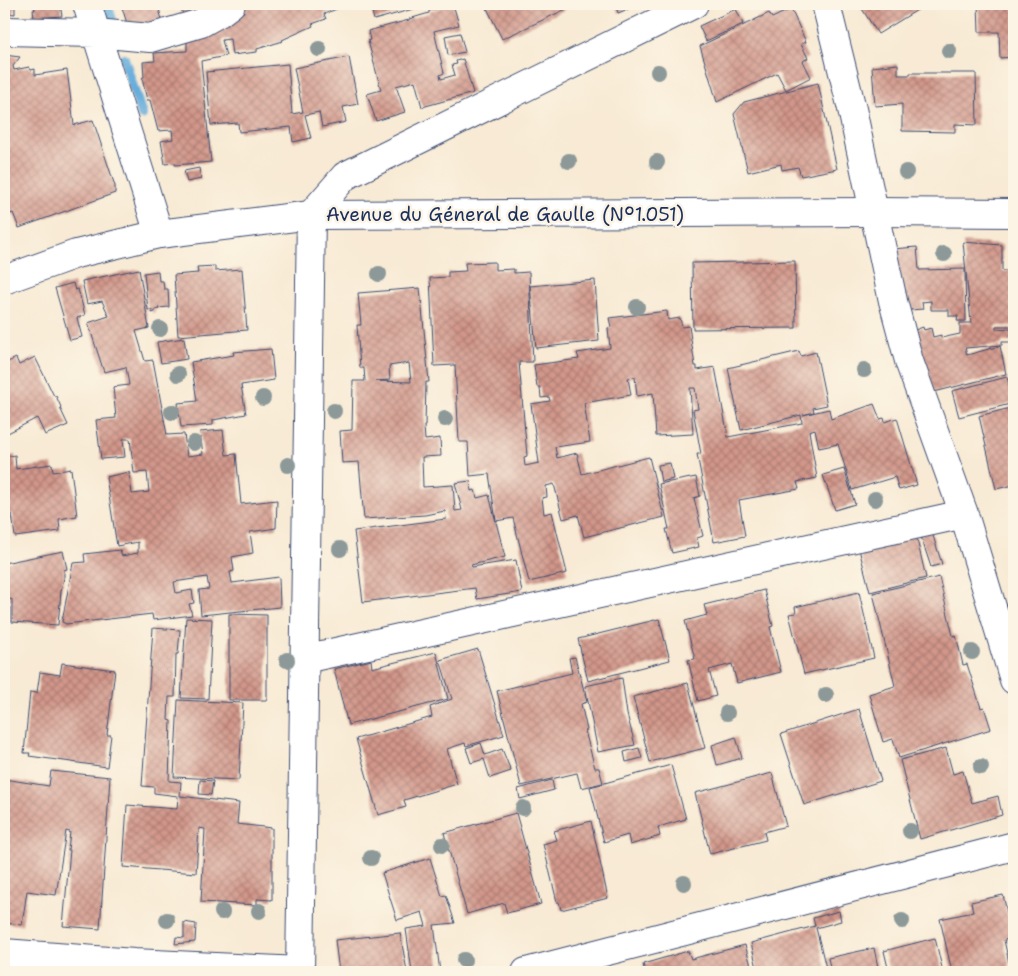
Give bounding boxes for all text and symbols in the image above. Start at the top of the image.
street label: Avenue du Géneral de Gaulle (N°1.051) [326,202,684,227]

